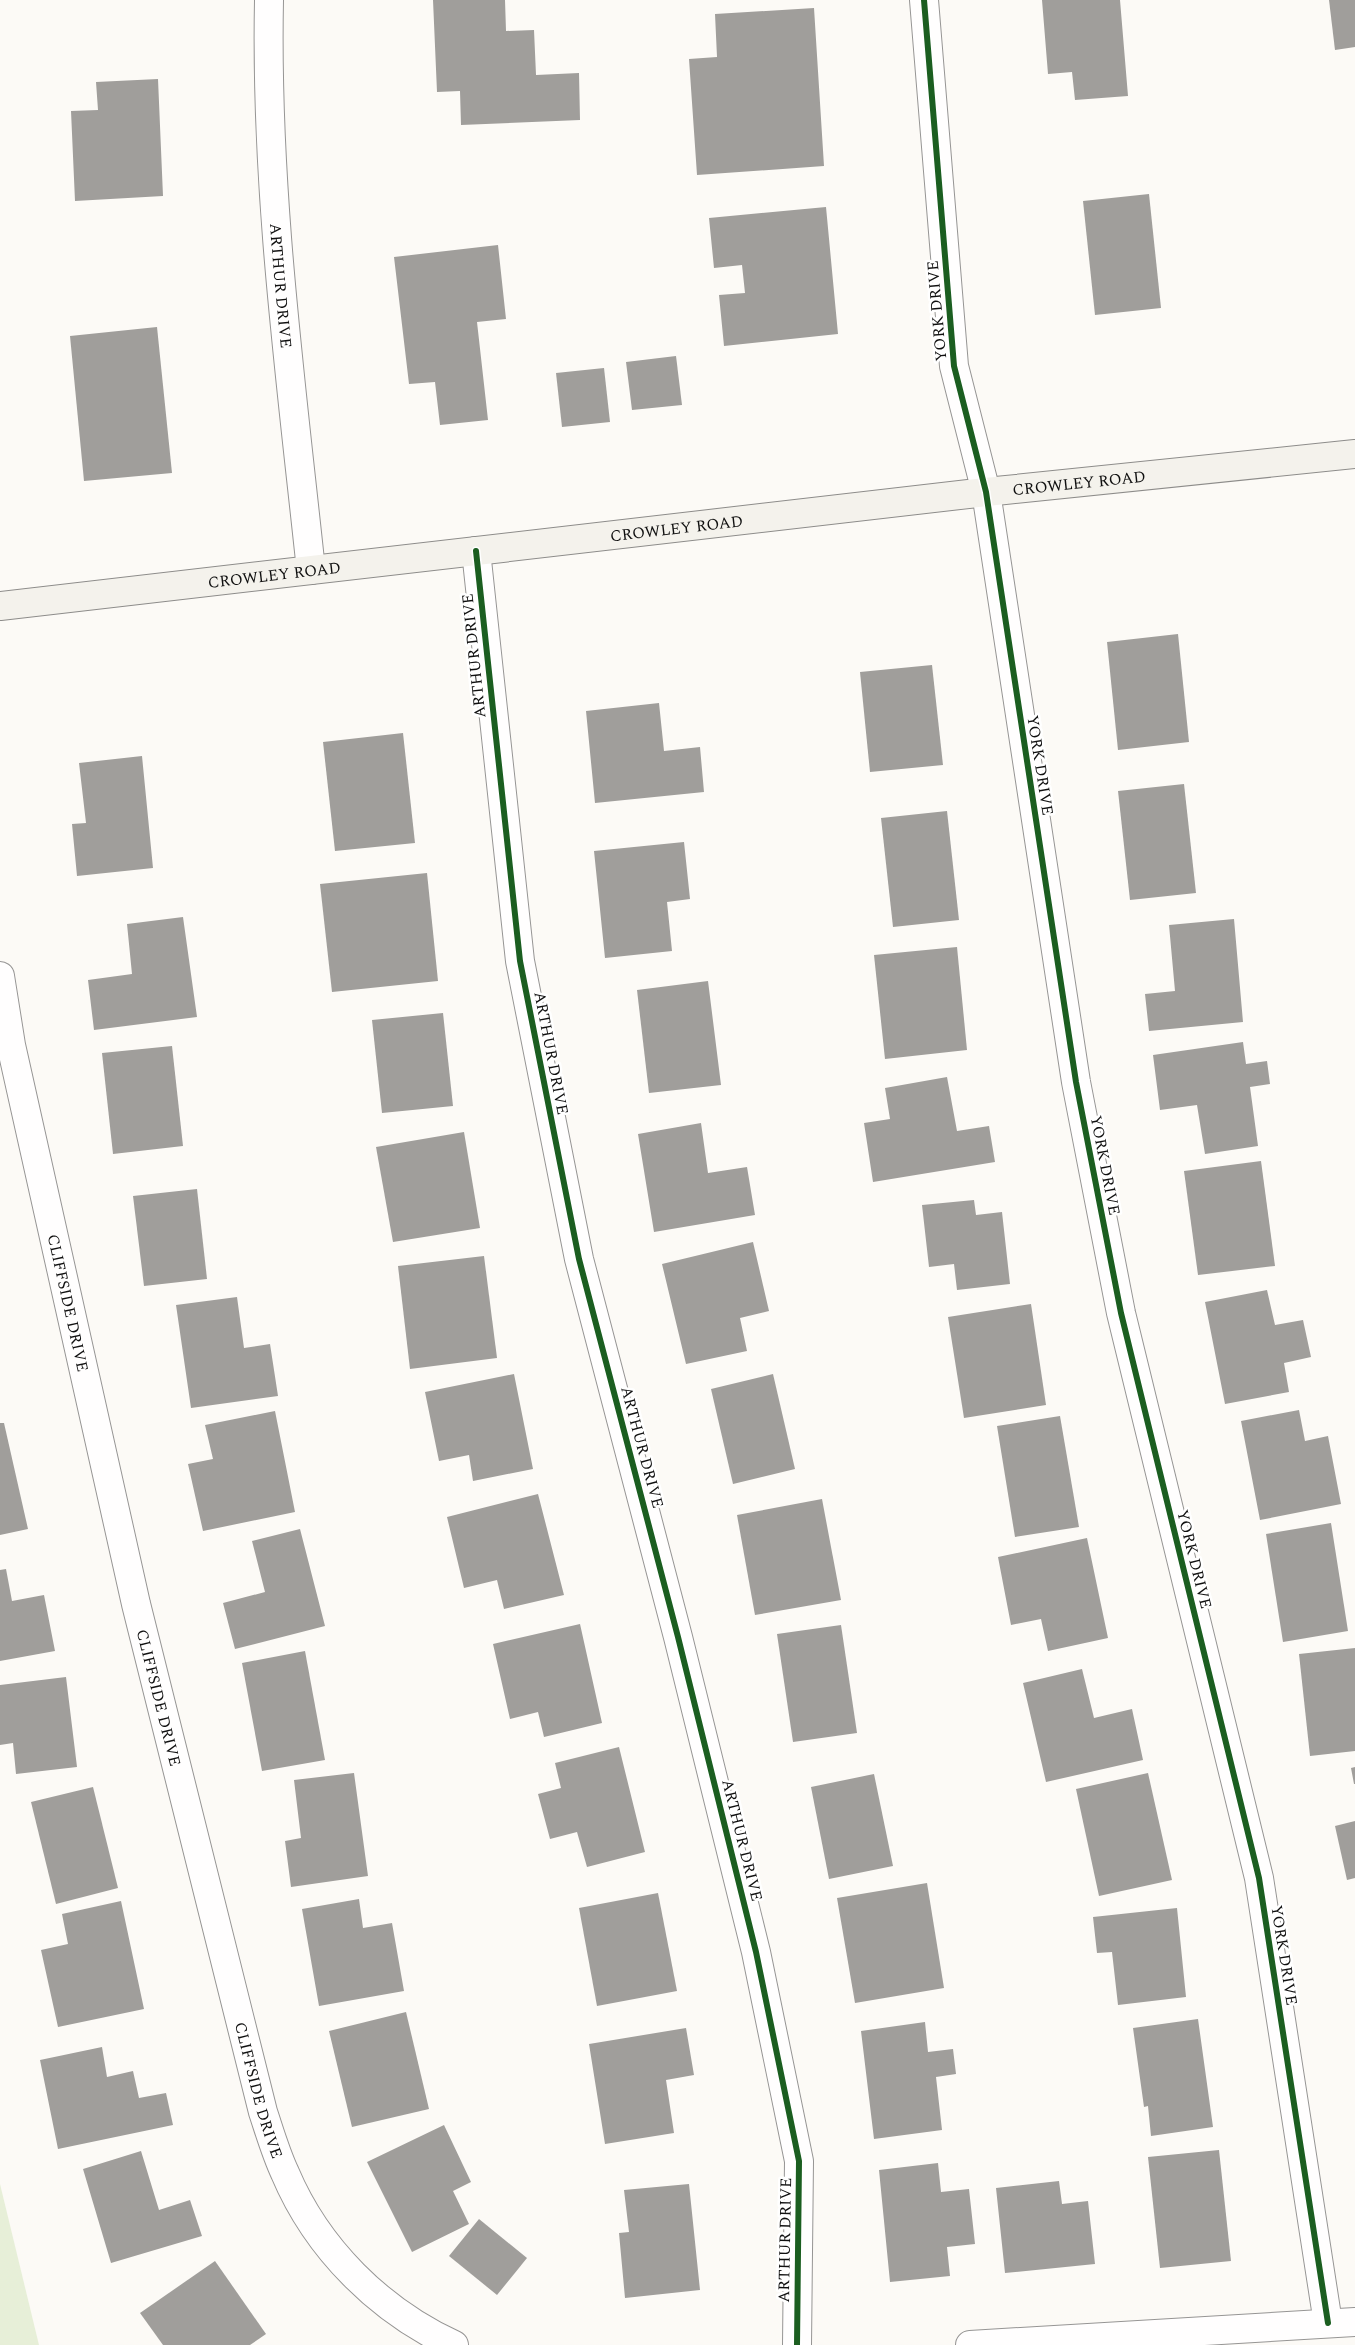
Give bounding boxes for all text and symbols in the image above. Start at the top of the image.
street label: ARTHUR DRIVE [263,222,298,349]
street label: YORK DRIVE [921,259,953,362]
street label: CROWLEY ROAD [1011,465,1147,502]
street label: CROWLEY ROAD [609,509,744,548]
street label: CROWLEY ROAD [207,556,342,595]
street label: ARTHUR DRIVE [456,592,492,719]
street label: YORK DRIVE [1020,713,1060,817]
street label: ARTHUR DRIVE [527,989,575,1117]
street label: YORK DRIVE [1084,1113,1126,1217]
street label: CLIFFSIDE DRIVE [41,1232,95,1374]
street label: ARTHUR DRIVE [614,1384,670,1511]
street label: YORK DRIVE [1170,1507,1218,1611]
street label: CLIFFSIDE DRIVE [130,1627,187,1769]
street label: ARTHUR DRIVE [715,1777,769,1904]
street label: YORK DRIVE [1264,1903,1304,2007]
street label: CLIFFSIDE DRIVE [228,2019,289,2162]
street label: ARTHUR DRIVE [772,2177,798,2303]

